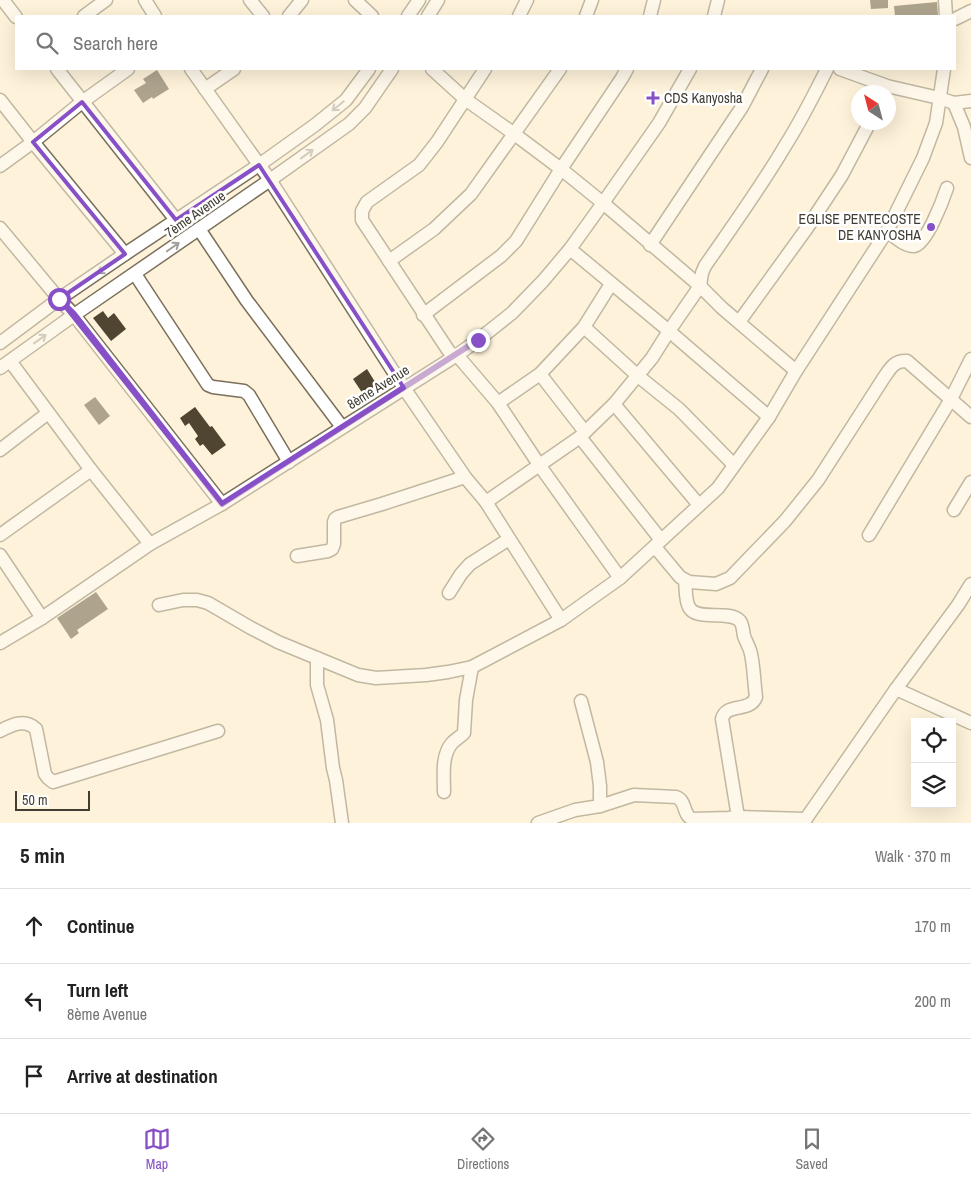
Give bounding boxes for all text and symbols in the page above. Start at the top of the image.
search box [15,15,956,70]
icon: search [33,29,61,57]
text: Search here [73,30,158,56]
north arrow [851,85,896,130]
place label: CDS Kanyosha [664,89,743,107]
marker: CDS Kanyosha [646,91,660,105]
one-way arrow [331,100,344,111]
one-way arrow [300,149,314,159]
street label: 7ème Avenue [161,187,229,241]
place label: EGLISE PENTECOSTE DE KANYOSHA [799,210,921,244]
marker: EGLISE PENTECOSTE DE KANYOSHA [925,221,937,233]
one-way arrow [166,242,180,252]
one-way arrow [97,264,111,274]
route start [48,288,71,311]
route end [467,329,490,352]
one-way arrow [33,334,47,344]
street label: 8ème Avenue [344,361,412,413]
map controls [911,718,956,808]
button: locate [911,718,956,763]
button: layers [911,763,956,808]
scale bar [15,788,90,811]
text: 50 m [22,791,48,809]
text: 5 min [20,841,65,870]
text: Walk · 370 m [875,845,951,867]
icon: ahead [20,912,48,940]
text: Continue [67,913,135,939]
text: 170 m [915,915,951,937]
text: Turn left [67,977,128,1003]
icon: left [20,987,48,1015]
text: 200 m [915,990,951,1012]
text: 8ème Avenue [67,1003,147,1025]
icon: arrive [20,1062,48,1090]
text: Arrive at destination [67,1063,218,1089]
tab: Map [143,1125,171,1173]
tab: Directions [457,1125,509,1173]
tab: Saved [795,1125,828,1173]

